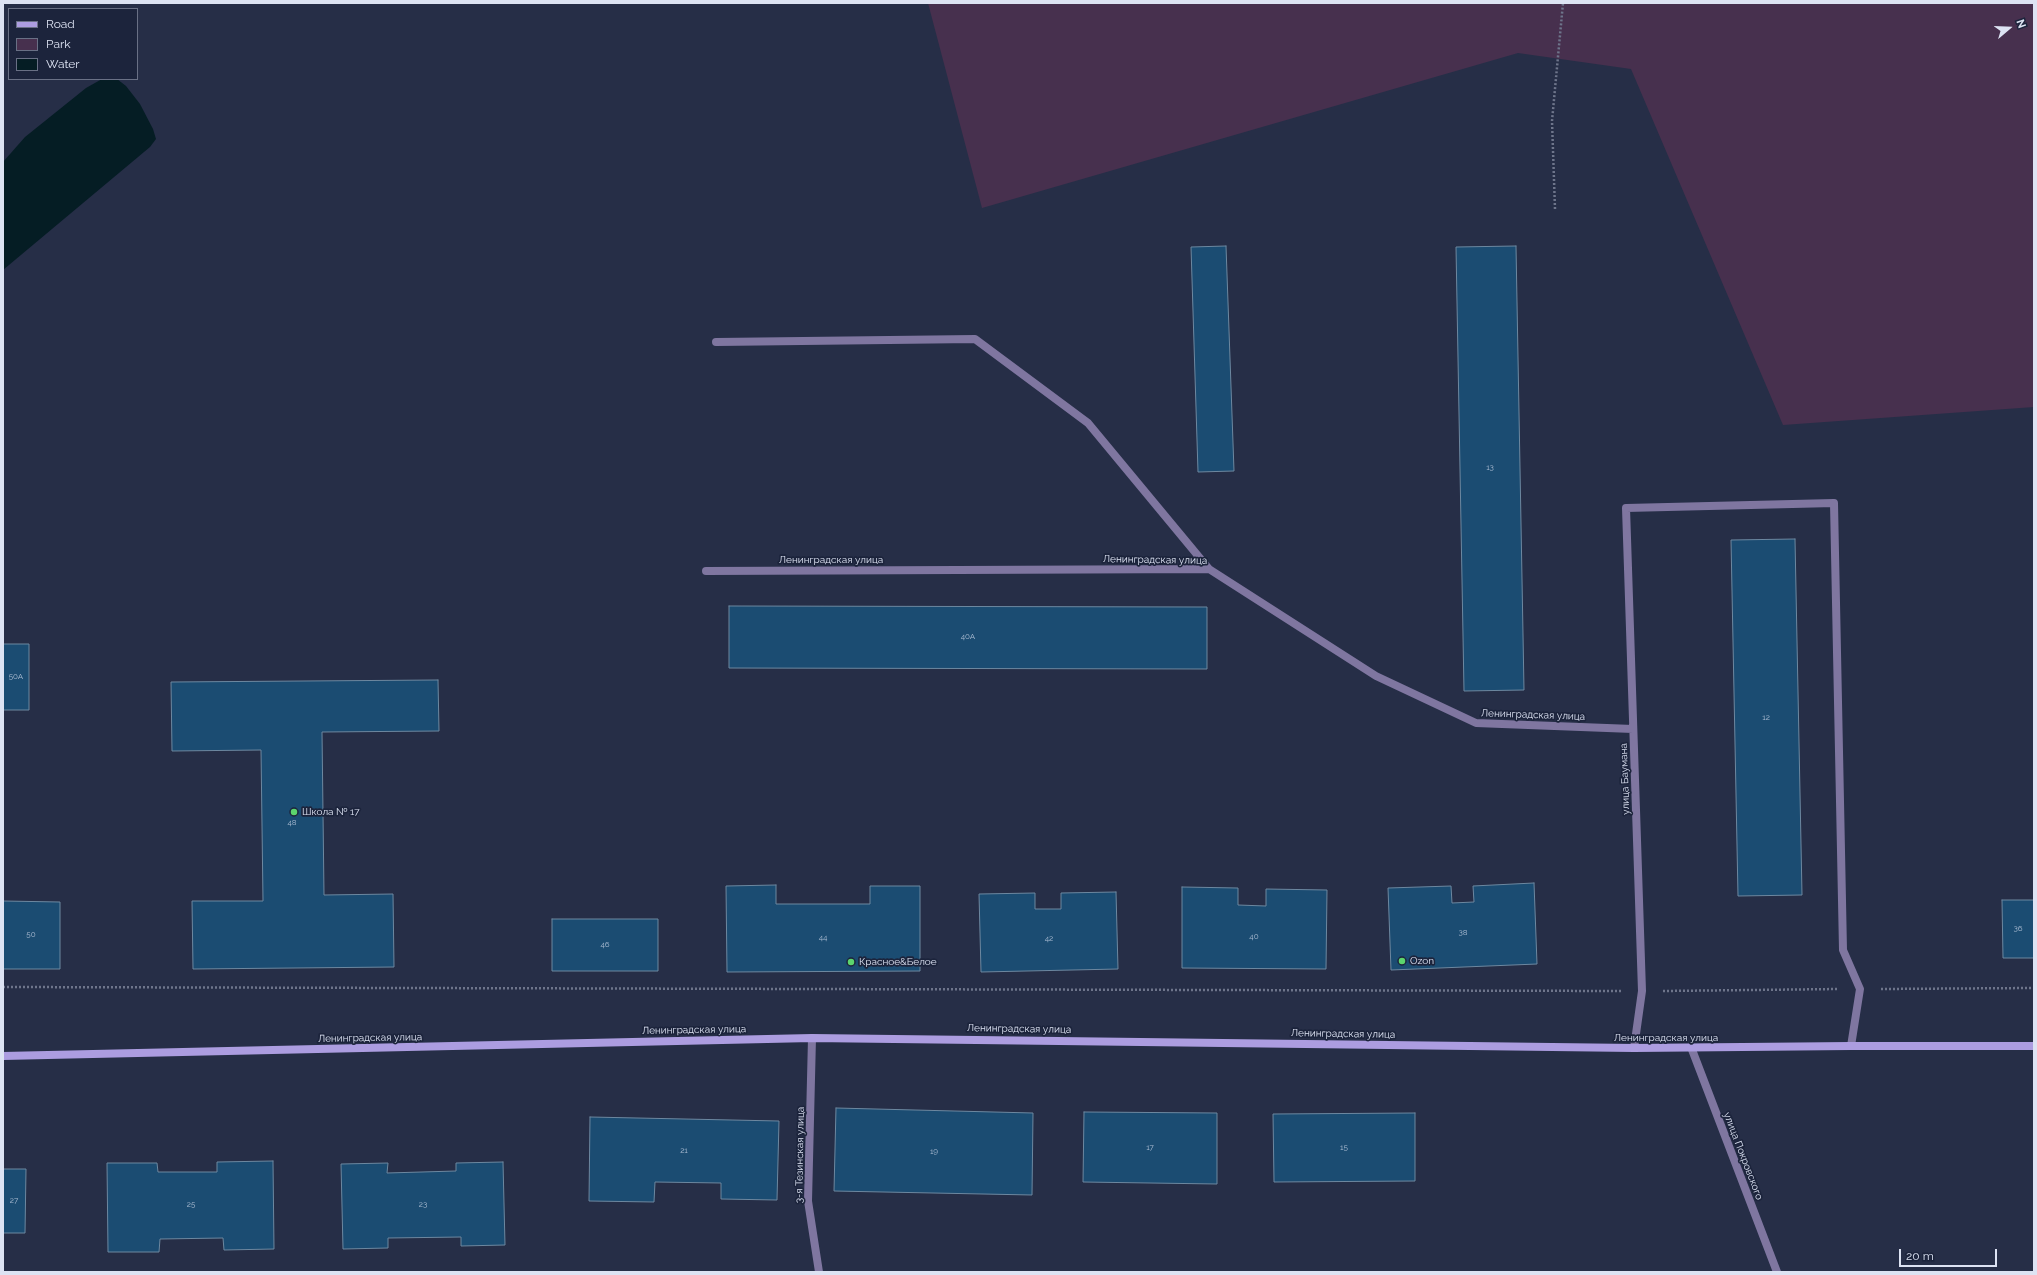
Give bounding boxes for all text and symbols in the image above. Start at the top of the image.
legend [8,8,138,80]
north arrow [1989,8,2029,48]
text: Road [46,17,75,31]
text: N [2013,18,2028,30]
text: Park [46,37,71,51]
text: Water [46,57,80,71]
house number: 13 [1486,463,1494,473]
street label: Ленинградская улица [1103,553,1207,567]
street label: Ленинградская улица [779,554,883,566]
house number: 40А [961,632,975,642]
house number: 50А [9,672,23,682]
street label: Ленинградская улица [1481,707,1585,723]
house number: 12 [1762,713,1770,723]
street label: улица Баумана [1618,743,1632,815]
place label: Школа № 17 [302,806,360,818]
marker: Школа № 17 [289,807,299,817]
house number: 48 [287,818,297,828]
house number: 36 [2013,924,2023,934]
house number: 38 [1458,928,1468,938]
house number: 50 [26,930,36,940]
house number: 40 [1249,932,1259,942]
house number: 44 [819,933,827,943]
house number: 42 [1045,934,1053,944]
house number: 46 [600,940,610,950]
place label: Ozon [1410,955,1434,967]
place label: Красное&Белое [859,956,937,968]
marker: Ozon [1397,956,1407,966]
marker: Красное&Белое [846,957,856,967]
street label: Ленинградская улица [967,1022,1071,1036]
street label: Ленинградская улица [642,1023,746,1037]
street label: Ленинградская улица [1291,1027,1395,1041]
street label: Ленинградская улица [318,1031,422,1045]
street label: Ленинградская улица [1614,1032,1718,1044]
street label: 3-я Тезинская улица [793,1107,807,1203]
street label: улица Покровского [1721,1110,1765,1202]
house number: 17 [1146,1143,1154,1153]
house number: 15 [1340,1143,1348,1153]
house number: 21 [680,1146,688,1156]
house number: 19 [930,1147,938,1157]
house number: 27 [10,1196,18,1206]
house number: 25 [187,1200,195,1210]
house number: 23 [419,1200,427,1210]
scale bar [1901,1241,1999,1267]
text: 20 m [1906,1249,1934,1263]

